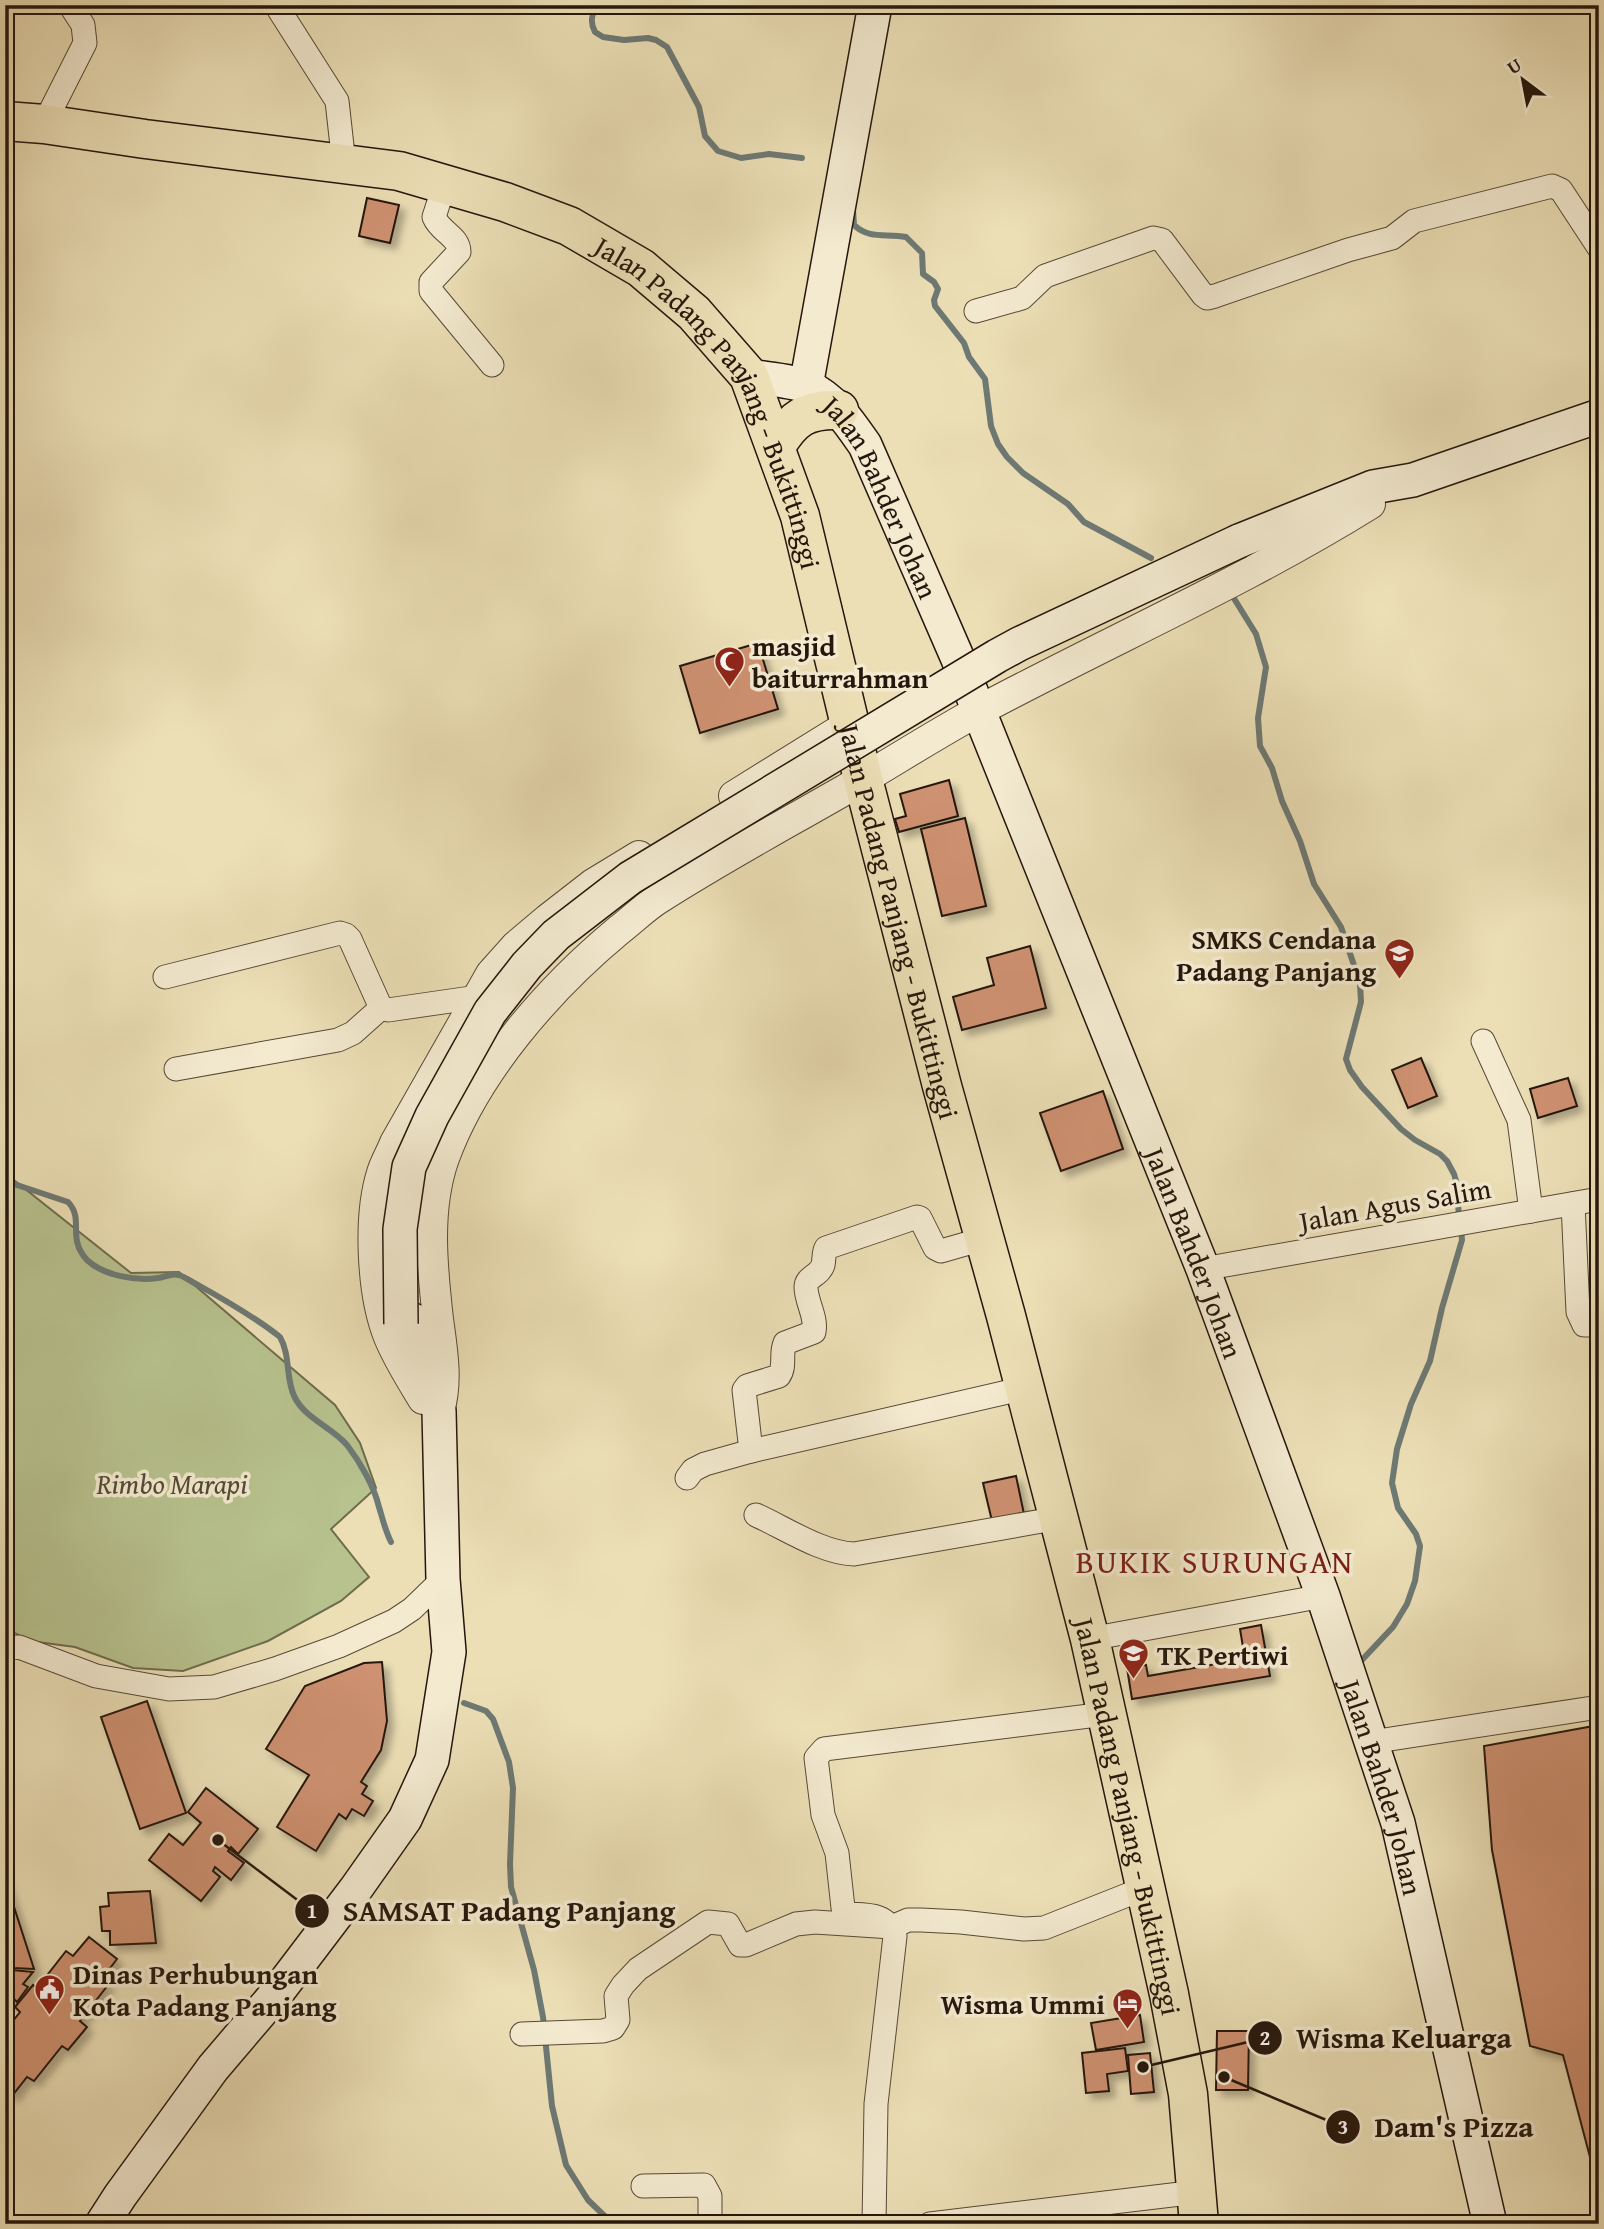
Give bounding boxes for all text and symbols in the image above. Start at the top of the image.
north arrow [1488,46,1558,116]
text: U [1501,50,1527,81]
street label: Jalan Padang Panjang - Bukittinggi [585,223,832,573]
street label: Jalan Bahder Johan [812,383,950,605]
place label: masjid baiturrahman [752,625,929,698]
mosque icon: masjid baiturrahman [712,644,746,688]
street label: Jalan Padang Panjang - Bukittinggi [829,717,971,1123]
place label: SMKS Cendana Padang Panjang [1176,918,1377,991]
school or university icon: SMKS Cendana Padang Panjang [1382,937,1416,981]
street label: Jalan Bahder Johan [1134,1138,1255,1364]
street label: Jalan Agus Salim [1293,1167,1494,1242]
park label: Rimbo Marapi [96,1463,247,1504]
district label: BUKIK SURUNGAN [1076,1538,1354,1585]
street label: Jalan Padang Panjang - Bukittinggi [1064,1610,1193,2018]
place label: TK Pertiwi [1157,1634,1289,1675]
school or university icon: TK Pertiwi [1117,1637,1151,1681]
street label: Jalan Bahder Johan [1330,1671,1434,1899]
callout: SAMSAT Padang Panjang [294,1885,690,1936]
text: SAMSAT Padang Panjang [343,1888,675,1932]
text: 1 [307,1895,317,1926]
place label: Dinas Perhubungan Kota Padang Panjang [73,1953,337,2026]
public building icon: Dinas Perhubungan Kota Padang Panjang [33,1972,67,2016]
place label: Wisma Ummi [940,1983,1105,2024]
hotel icon: Wisma Ummi [1111,1986,1145,2030]
callout: Wisma Keluarga [1247,2012,1526,2063]
text: Wisma Keluarga [1296,2015,1513,2059]
text: 2 [1260,2022,1270,2053]
callout: Dam's Pizza [1325,2101,1547,2152]
text: Dam's Pizza [1374,2104,1534,2148]
text: 3 [1338,2111,1348,2142]

